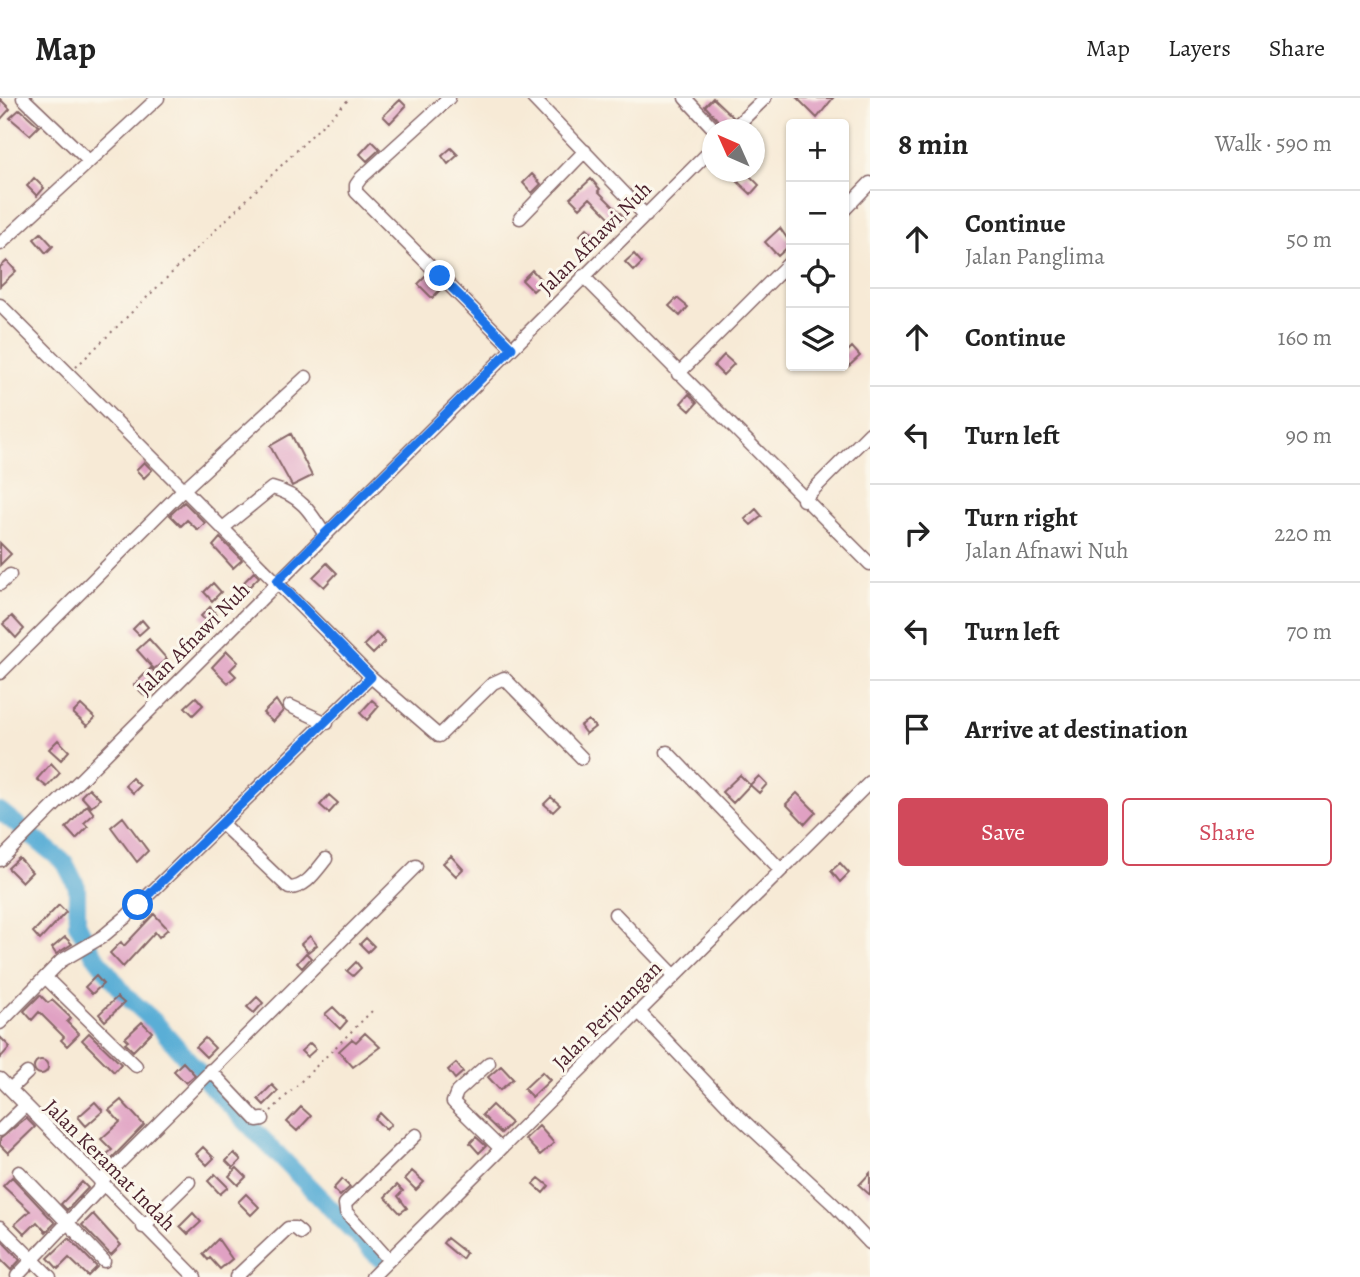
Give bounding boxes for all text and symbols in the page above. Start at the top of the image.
text: Map [35,26,96,71]
text: Map [1086,32,1130,64]
text: Layers [1168,32,1231,64]
text: Share [1269,32,1325,64]
north arrow [702,119,765,182]
map controls [786,119,849,371]
button: + [786,119,849,182]
text: 8 min [898,124,968,164]
text: Walk · 590 m [1215,128,1332,159]
street label: Jalan Afnawi Nuh [532,175,658,301]
button: − [786,182,849,245]
text: Continue [965,206,1066,241]
icon: ahead [898,220,936,258]
text: 50 m [1286,224,1332,255]
text: Jalan Panglima [965,241,1105,272]
button: locate [786,245,849,308]
route end [424,260,455,291]
button: layers [786,308,849,371]
icon: ahead [898,318,936,356]
text: Continue [965,320,1066,355]
text: 160 m [1278,322,1332,353]
icon: left [898,416,936,454]
text: Turn left [965,418,1060,453]
text: 90 m [1286,420,1332,451]
text: Turn right [965,500,1078,535]
icon: right [898,514,936,552]
text: 220 m [1274,518,1332,549]
text: Jalan Afnawi Nuh [965,535,1128,566]
street label: Jalan Afnawi Nuh [130,576,256,702]
icon: left [898,612,936,650]
text: Turn left [965,614,1060,649]
text: 70 m [1286,616,1332,647]
icon: arrive [898,710,936,748]
text: Arrive at destination [965,712,1188,747]
button: Save [898,798,1108,866]
button: Share [1122,798,1332,866]
route start [122,889,153,920]
street label: Jalan Perjuangan [546,954,668,1076]
street label: Jalan Keramat Indah [38,1093,182,1237]

